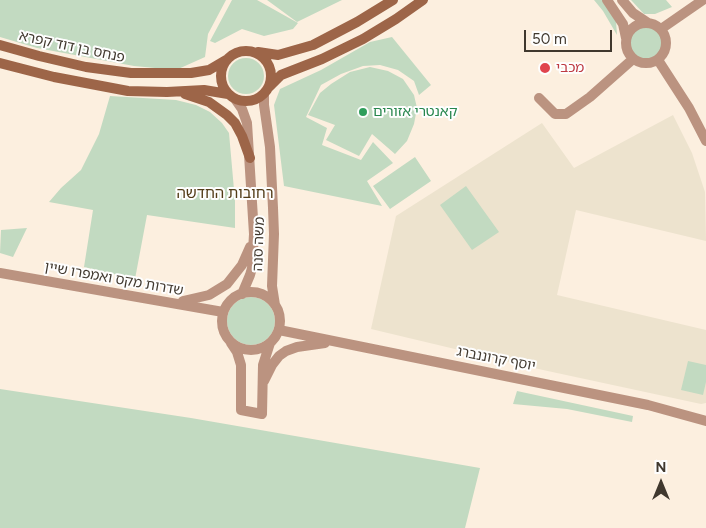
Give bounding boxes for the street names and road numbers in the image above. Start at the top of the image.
street label: פנחס בן דוד קפרא [18,28,126,66]
street label: משה סנה [250,216,268,272]
street label: שדרות מקס ואמפרו שיין [43,259,185,299]
street label: יוסף קרוננברג [455,343,537,375]

